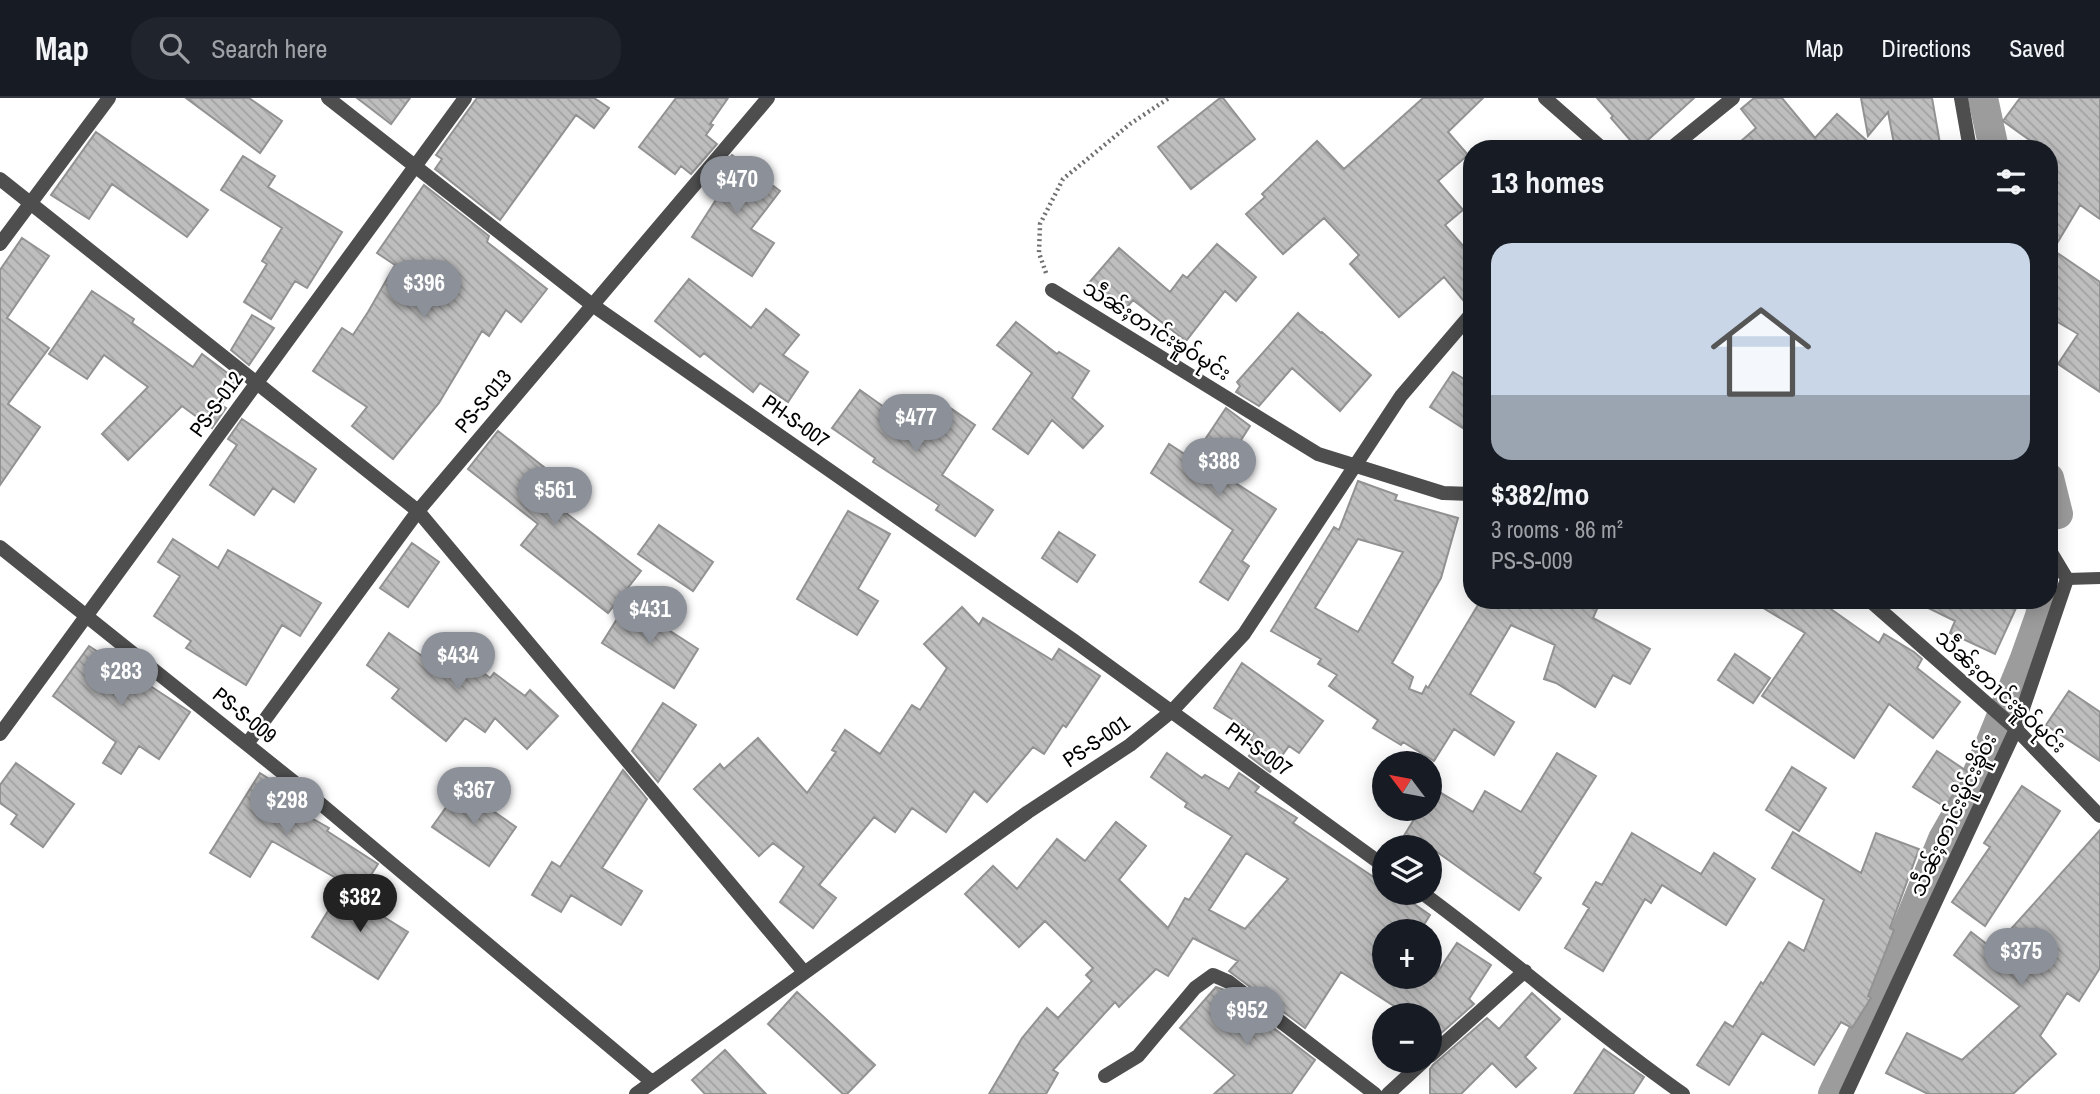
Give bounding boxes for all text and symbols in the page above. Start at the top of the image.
search box [131,17,621,80]
text: Map [35,26,89,70]
icon: search [155,29,193,67]
text: Search here [211,31,327,66]
text: Map [1805,32,1843,64]
text: Directions [1881,32,1971,64]
text: Saved [2009,32,2065,64]
pin: $470 [696,156,778,216]
text: 13 homes [1491,162,1605,202]
text: $470 [716,163,758,194]
icon: filters [1992,163,2030,201]
pin: $396 [383,260,465,320]
text: $396 [403,267,445,298]
street label: သဵၼ်ႈတၢင်းၶူဝ်မုင်း [1076,272,1237,390]
icon: home [1698,289,1824,415]
street label: PS-S-013 [448,363,518,439]
street label: PS-S-012 [182,365,250,443]
street label: PH-S-007 [757,387,835,455]
pin: $477 [875,394,957,454]
text: $477 [895,401,937,432]
pin: $388 [1178,438,1260,498]
text: $388 [1198,445,1240,476]
pin: $561 [514,468,596,527]
text: $561 [534,474,576,505]
text: $382/mo [1491,474,1589,514]
text: 3 rooms · 86 m² [1491,514,1623,545]
text: PS-S-009 [1491,545,1573,576]
pin: $431 [609,587,691,646]
text: $431 [629,593,671,624]
street label: သဵၼ်ႈတၢင်းၶူဝ်မုင်း [1927,622,2074,762]
pin: $434 [417,632,499,692]
text: $434 [437,639,479,670]
pin: $283 [80,648,162,708]
text: $283 [100,655,142,686]
street label: PS-S-009 [207,680,283,750]
street label: PS-S-001 [1057,708,1135,774]
street label: PH-S-007 [1220,715,1298,783]
street label: သဵၼ်ႈတၢင်းမိူင်းၶိူဝ်း [1902,728,2006,903]
north arrow [1372,751,1442,821]
map controls [1372,751,1442,1073]
pin: $367 [433,768,515,827]
text: $367 [453,774,495,805]
pin: $298 [246,778,328,837]
text: $298 [266,784,308,815]
button: layers [1372,835,1442,905]
pin: $382 [319,874,401,934]
text: $382 [339,881,381,912]
button: + [1372,919,1442,989]
pin: $375 [1980,928,2062,988]
text: $375 [2000,935,2042,966]
pin: $952 [1206,988,1288,1047]
text: $952 [1226,994,1268,1025]
button: − [1372,1003,1442,1073]

